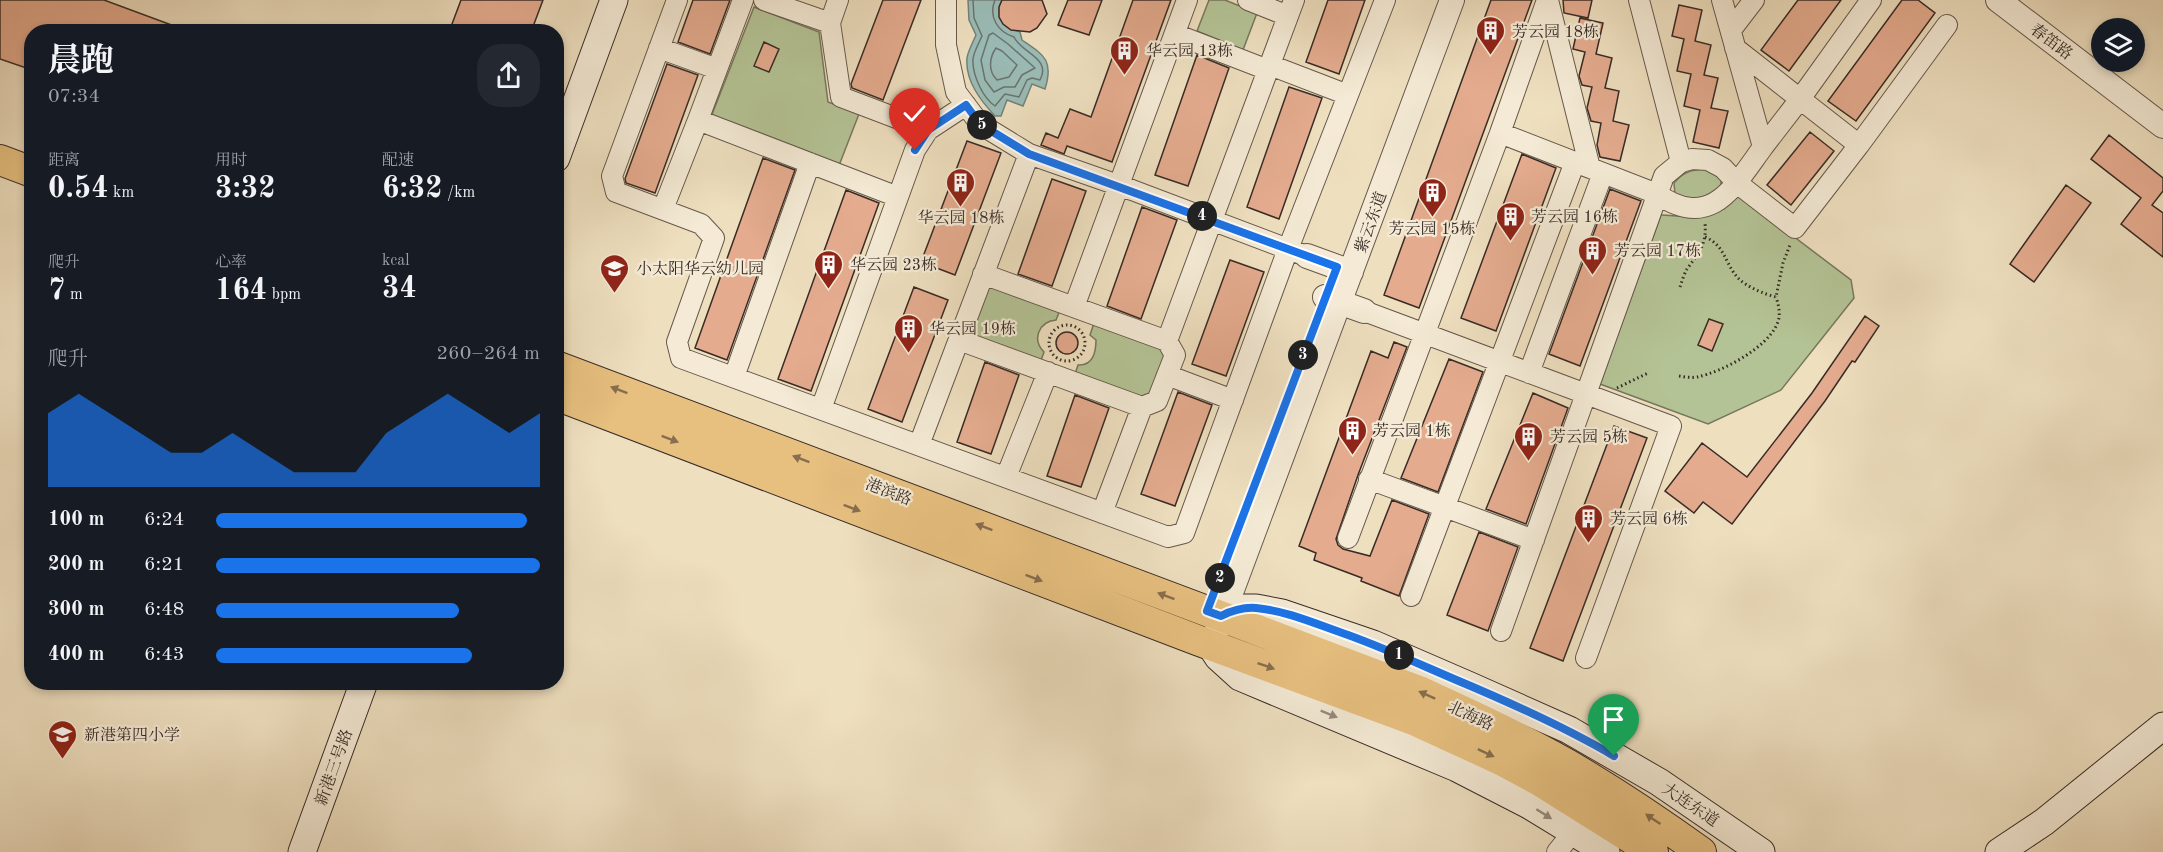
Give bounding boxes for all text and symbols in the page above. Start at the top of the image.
building icon: 芳云园 18栋 [1475,15,1507,57]
map controls [2091,18,2145,72]
button: layers [2091,18,2145,72]
street label: 春笛路 [2027,20,2076,63]
place label: 芳云园 18栋 [1512,23,1599,41]
building icon: 华云园 13栋 [1109,34,1141,76]
place label: 华云园 13栋 [1146,42,1233,60]
button: share [477,44,540,107]
text: 晨跑 [48,46,114,79]
text: 07:34 [48,87,100,107]
pin [889,88,940,150]
icon: check [898,97,931,130]
pin: 5 [967,110,997,140]
text: 5 [977,117,987,133]
text: 距离 [48,153,80,169]
text: 用时 [215,153,247,169]
text: 配速 [382,153,414,169]
building icon: 华云园 18栋 [945,166,977,208]
text: 0.54 [48,174,109,204]
text: 3:32 [215,174,276,204]
text: 6:32 [382,174,443,204]
building icon: 芳云园 15栋 [1416,176,1448,218]
text: km [109,185,134,201]
text: /km [443,185,475,201]
street label: 紫云东道 [1352,189,1390,255]
building icon: 芳云园 16栋 [1494,200,1526,242]
pin: 4 [1187,201,1217,231]
text: 4 [1197,208,1207,224]
place label: 芳云园 16栋 [1531,208,1618,226]
place label: 华云园 18栋 [917,209,1005,227]
place label: 芳云园 15栋 [1388,220,1476,238]
building icon: 芳云园 17栋 [1577,234,1609,276]
place label: 芳云园 17栋 [1614,242,1701,260]
building icon: 华云园 23栋 [813,248,845,290]
school or university icon: 小太阳华云幼儿园 [599,252,631,294]
text: kcal [382,253,410,269]
text: 爬升 [48,255,80,271]
text: 心率 [215,255,247,271]
place label: 华云园 23栋 [850,256,937,274]
place label: 小太阳华云幼儿园 [636,260,764,278]
text: 34 [382,274,417,304]
text: 7 [48,276,65,306]
text: 164 [215,276,267,306]
text: m [65,287,83,303]
text: bpm [267,287,301,303]
building icon: 华云园 19栋 [892,312,924,354]
place label: 华云园 19栋 [929,320,1016,338]
pin: 3 [1288,340,1318,370]
text: 260–264 m [437,344,540,364]
text: 3 [1298,347,1308,363]
text: 爬升 [48,350,88,370]
one-way arrow [610,385,628,394]
building icon: 芳云园 1栋 [1336,414,1368,456]
building icon: 芳云园 5栋 [1513,420,1545,462]
place label: 芳云园 1栋 [1373,422,1451,440]
place label: 芳云园 5栋 [1550,428,1628,446]
one-way arrow [661,435,679,444]
one-way arrow [792,453,810,463]
street label: 港滨路 [863,475,914,509]
building icon: 芳云园 6栋 [1573,502,1605,544]
one-way arrow [843,504,861,514]
text: 100 m [48,510,104,530]
text: 6:24 [144,510,184,530]
place label: 芳云园 6栋 [1610,510,1688,528]
one-way arrow [975,522,993,532]
text: 200 m [48,555,104,575]
text: 6:21 [144,555,184,575]
pin: 2 [1205,563,1235,593]
text: 2 [1215,570,1225,586]
one-way arrow [1025,574,1043,583]
one-way arrow [1157,591,1175,601]
text: 300 m [48,600,104,620]
text: 6:48 [144,600,184,620]
pin: 1 [1384,640,1414,670]
text: 400 m [48,645,104,665]
text: 6:43 [144,645,184,665]
text: 1 [1394,647,1404,663]
one-way arrow [1257,661,1275,671]
one-way arrow [1419,691,1436,700]
pin [1588,694,1639,756]
street label: 北海路 [1445,698,1496,734]
icon: arrive [1597,703,1630,736]
one-way arrow [1321,709,1339,719]
school or university icon: 新港第四小学 [47,718,79,760]
place label: 新港第四小学 [84,726,180,744]
street label: 新港三号路 [312,727,356,808]
one-way arrow [1478,749,1495,758]
street label: 大连东道 [1659,779,1722,830]
one-way arrow [1536,808,1552,819]
one-way arrow [1646,813,1662,825]

